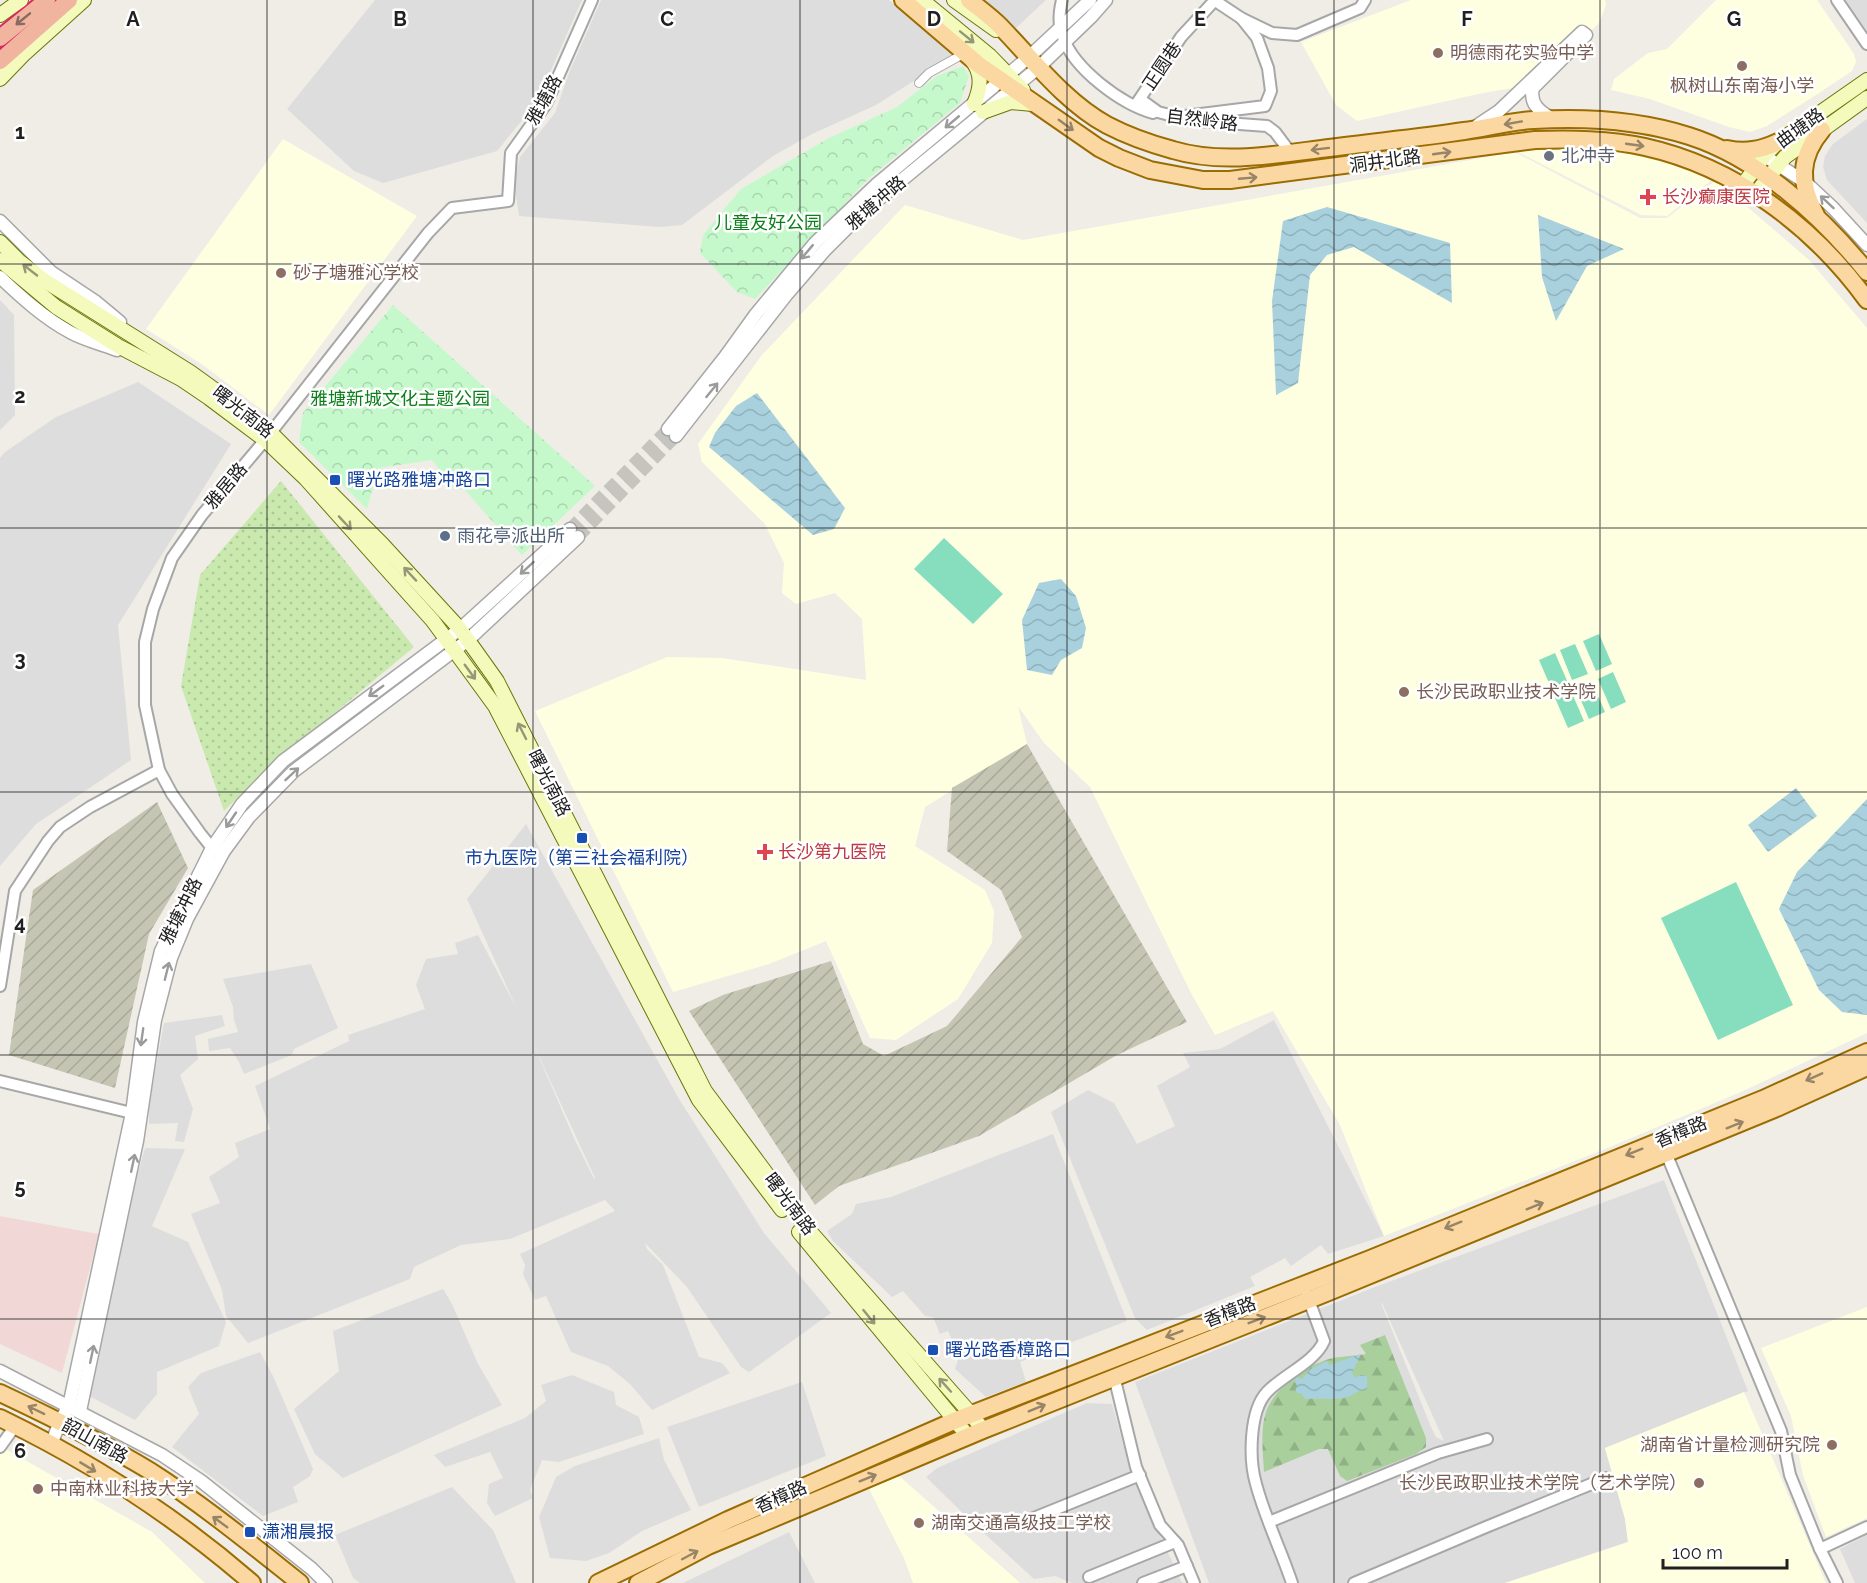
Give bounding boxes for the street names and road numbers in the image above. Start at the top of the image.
street label: 正圆巷 [1138,37,1185,94]
street label: 雅塘路 [521,71,566,128]
street label: 曲塘路 [1772,103,1828,152]
street label: 自然岭路 [1165,105,1239,134]
street label: 洞井北路 [1348,145,1422,176]
street label: 雅塘冲路 [842,171,910,234]
street label: 曙光南路 [208,381,278,442]
street label: 雅居路 [200,458,251,513]
street label: 曙光南路 [524,746,575,820]
street label: 雅塘冲路 [155,874,206,948]
street label: 香樟路 [1652,1112,1710,1151]
street label: 曙光南路 [760,1169,820,1239]
street label: 香樟路 [1201,1292,1259,1331]
street label: 韶山南路 [59,1414,132,1467]
street label: 香樟路 [752,1476,810,1517]

